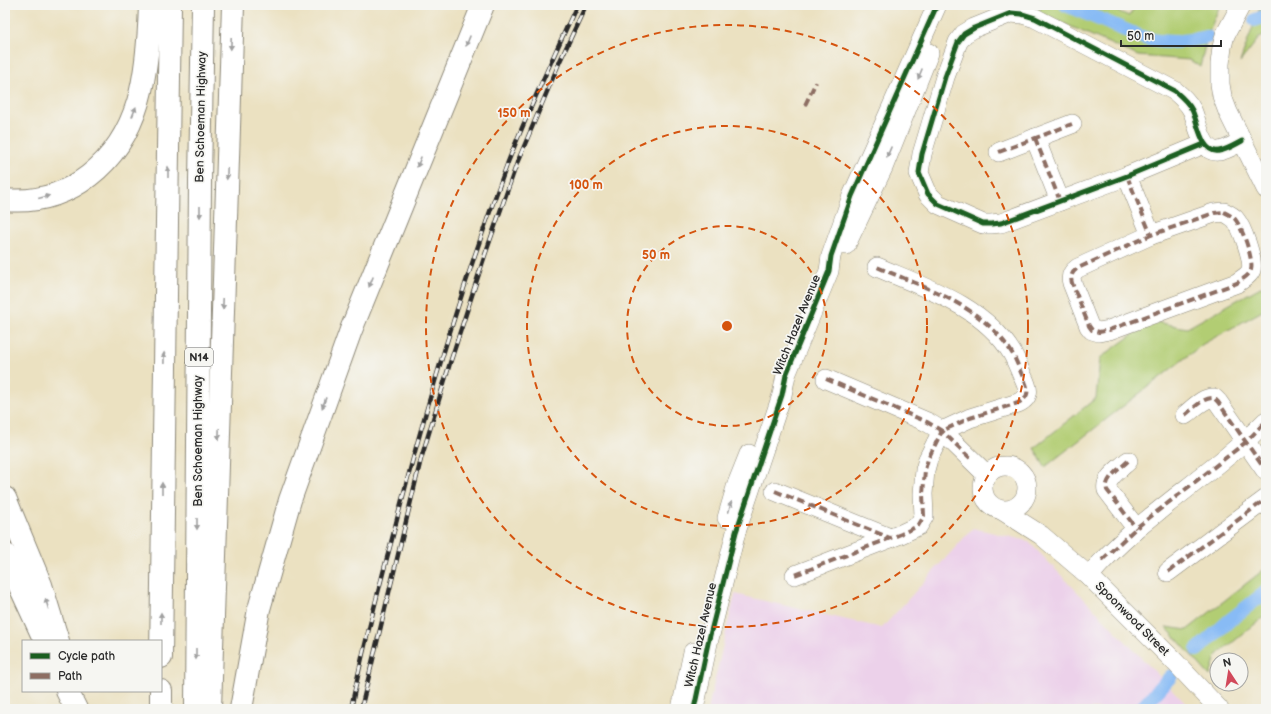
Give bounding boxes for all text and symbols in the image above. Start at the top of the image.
scale bar [1121,22,1221,48]
text: 50 m [1127,29,1154,44]
one-way arrow [465,36,471,47]
one-way arrow [228,38,235,50]
street label: Ben Schoeman Highway [192,51,210,183]
one-way arrow [917,68,923,80]
one-way arrow [132,106,138,118]
text: 150 m [498,106,530,121]
one-way arrow [886,147,892,159]
one-way arrow [416,156,422,168]
one-way arrow [165,165,171,178]
one-way arrow [224,168,231,180]
text: 100 m [569,178,603,193]
one-way arrow [38,194,50,200]
one-way arrow [197,206,203,219]
text: 50 m [642,248,670,263]
street label: Witch Hazel Avenue [770,272,824,378]
one-way arrow [367,277,373,289]
one-way arrow [220,298,227,310]
centre of rings [720,319,734,333]
road number: N14 [185,348,213,366]
one-way arrow [161,352,168,364]
street label: Ben Schoeman Highway [191,375,206,507]
one-way arrow [320,398,326,410]
one-way arrow [216,428,223,440]
one-way arrow [159,481,165,494]
one-way arrow [727,501,733,513]
one-way arrow [194,518,200,531]
street label: Spoonwood Street [1092,579,1173,660]
street label: Witch Hazel Avenue [682,581,720,689]
one-way arrow [44,597,50,609]
one-way arrow [158,611,164,624]
legend [22,640,162,692]
one-way arrow [193,648,199,661]
text: Cycle path [58,649,115,664]
north arrow [1209,652,1249,692]
text: N [1222,655,1232,670]
text: Path [58,669,83,684]

